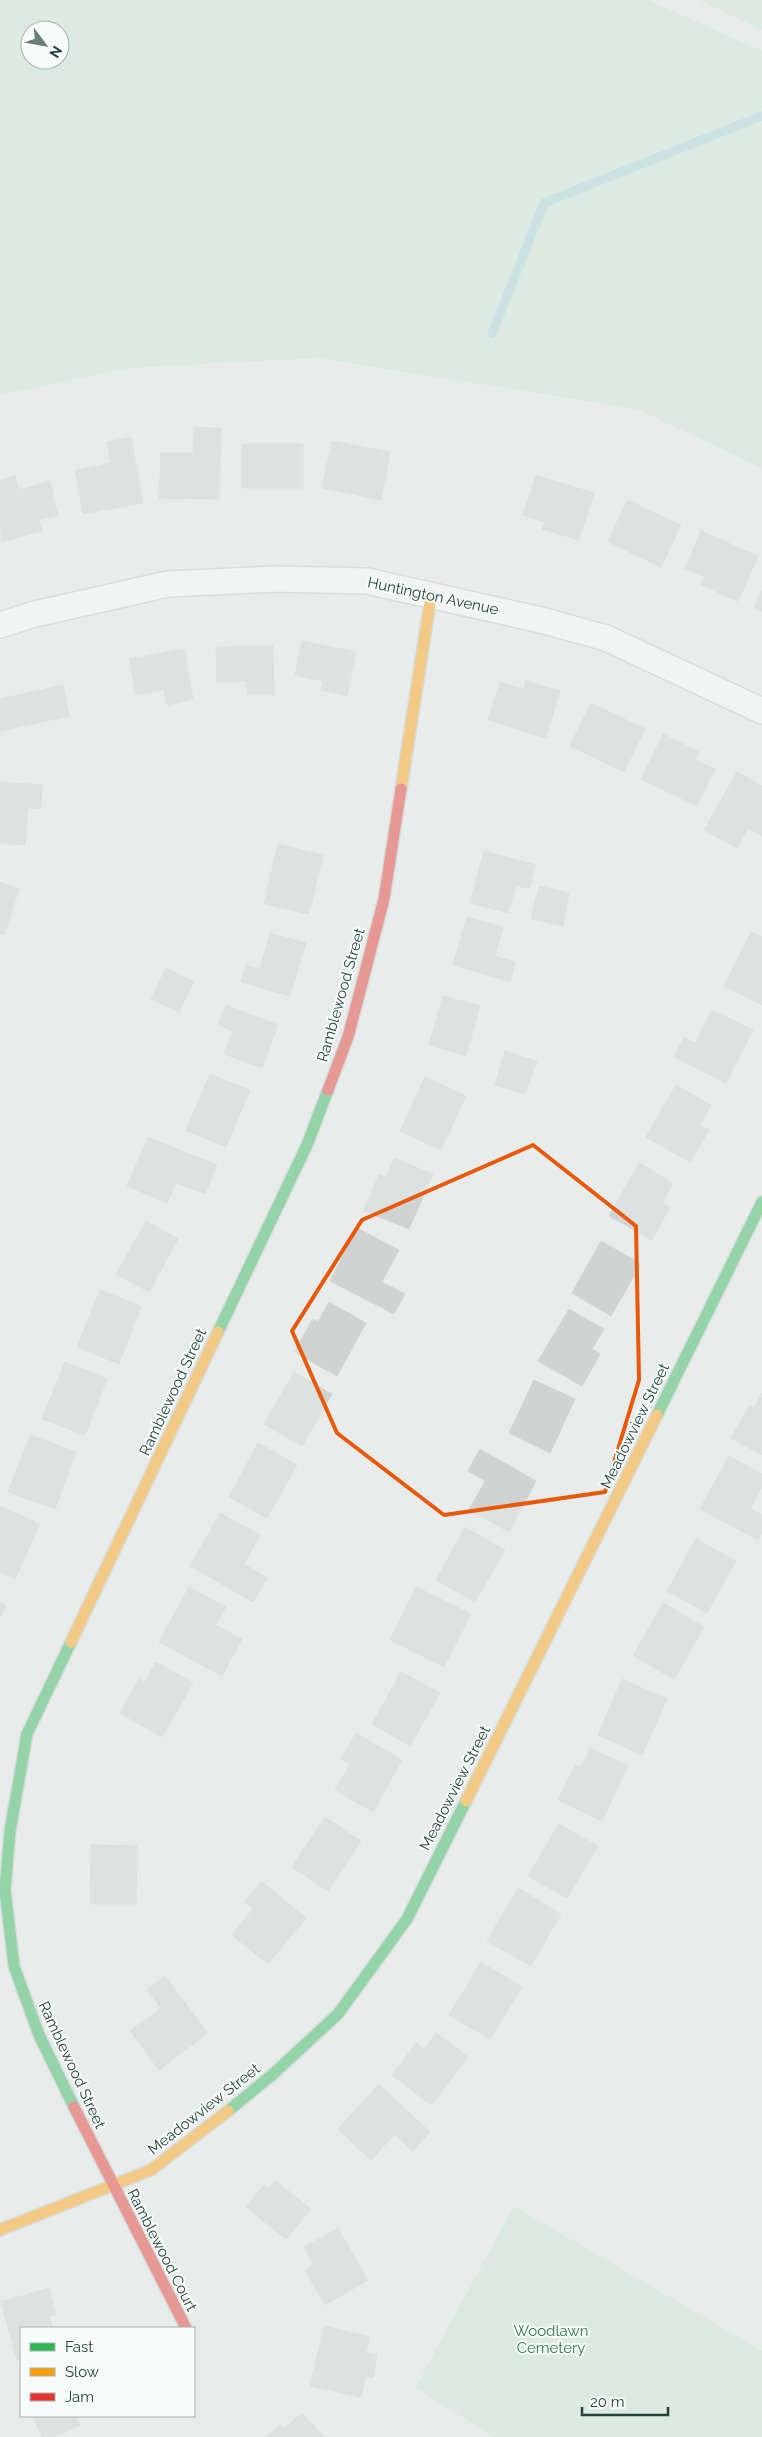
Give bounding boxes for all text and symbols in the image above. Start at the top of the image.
north arrow [20,20,70,70]
text: N [46,43,66,61]
street label: Huntington Avenue [366,573,500,619]
street label: Ramblewood Street [313,926,369,1064]
street label: Ramblewood Street [136,1326,210,1458]
street label: Meadowview Street [597,1360,673,1492]
street label: Meadowview Street [416,1723,494,1853]
street label: Ramblewood Street [35,1999,109,2131]
street label: Meadowview Street [144,2060,264,2158]
street label: Ramblewood Court [123,2186,201,2314]
park label: Woodlawn Cemetery [514,2322,588,2357]
legend [20,2327,195,2417]
text: Fast [65,2338,93,2356]
text: Slow [65,2363,99,2381]
scale bar [582,2384,668,2416]
text: Jam [65,2388,94,2406]
text: 20 m [590,2393,625,2411]

